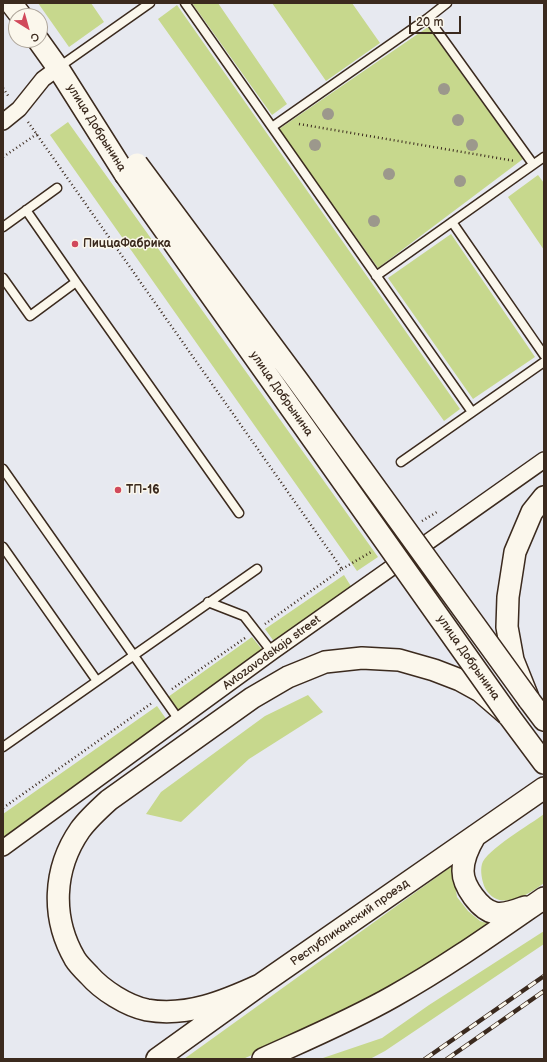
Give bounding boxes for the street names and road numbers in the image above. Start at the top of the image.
street label: улица Добрынина [63,82,129,174]
street label: улица Добрынина [246,349,316,439]
street label: Avtozavodskaja street [220,613,324,693]
street label: улица Добрынина [433,613,503,703]
street label: Республиканский проезд [288,876,412,970]

